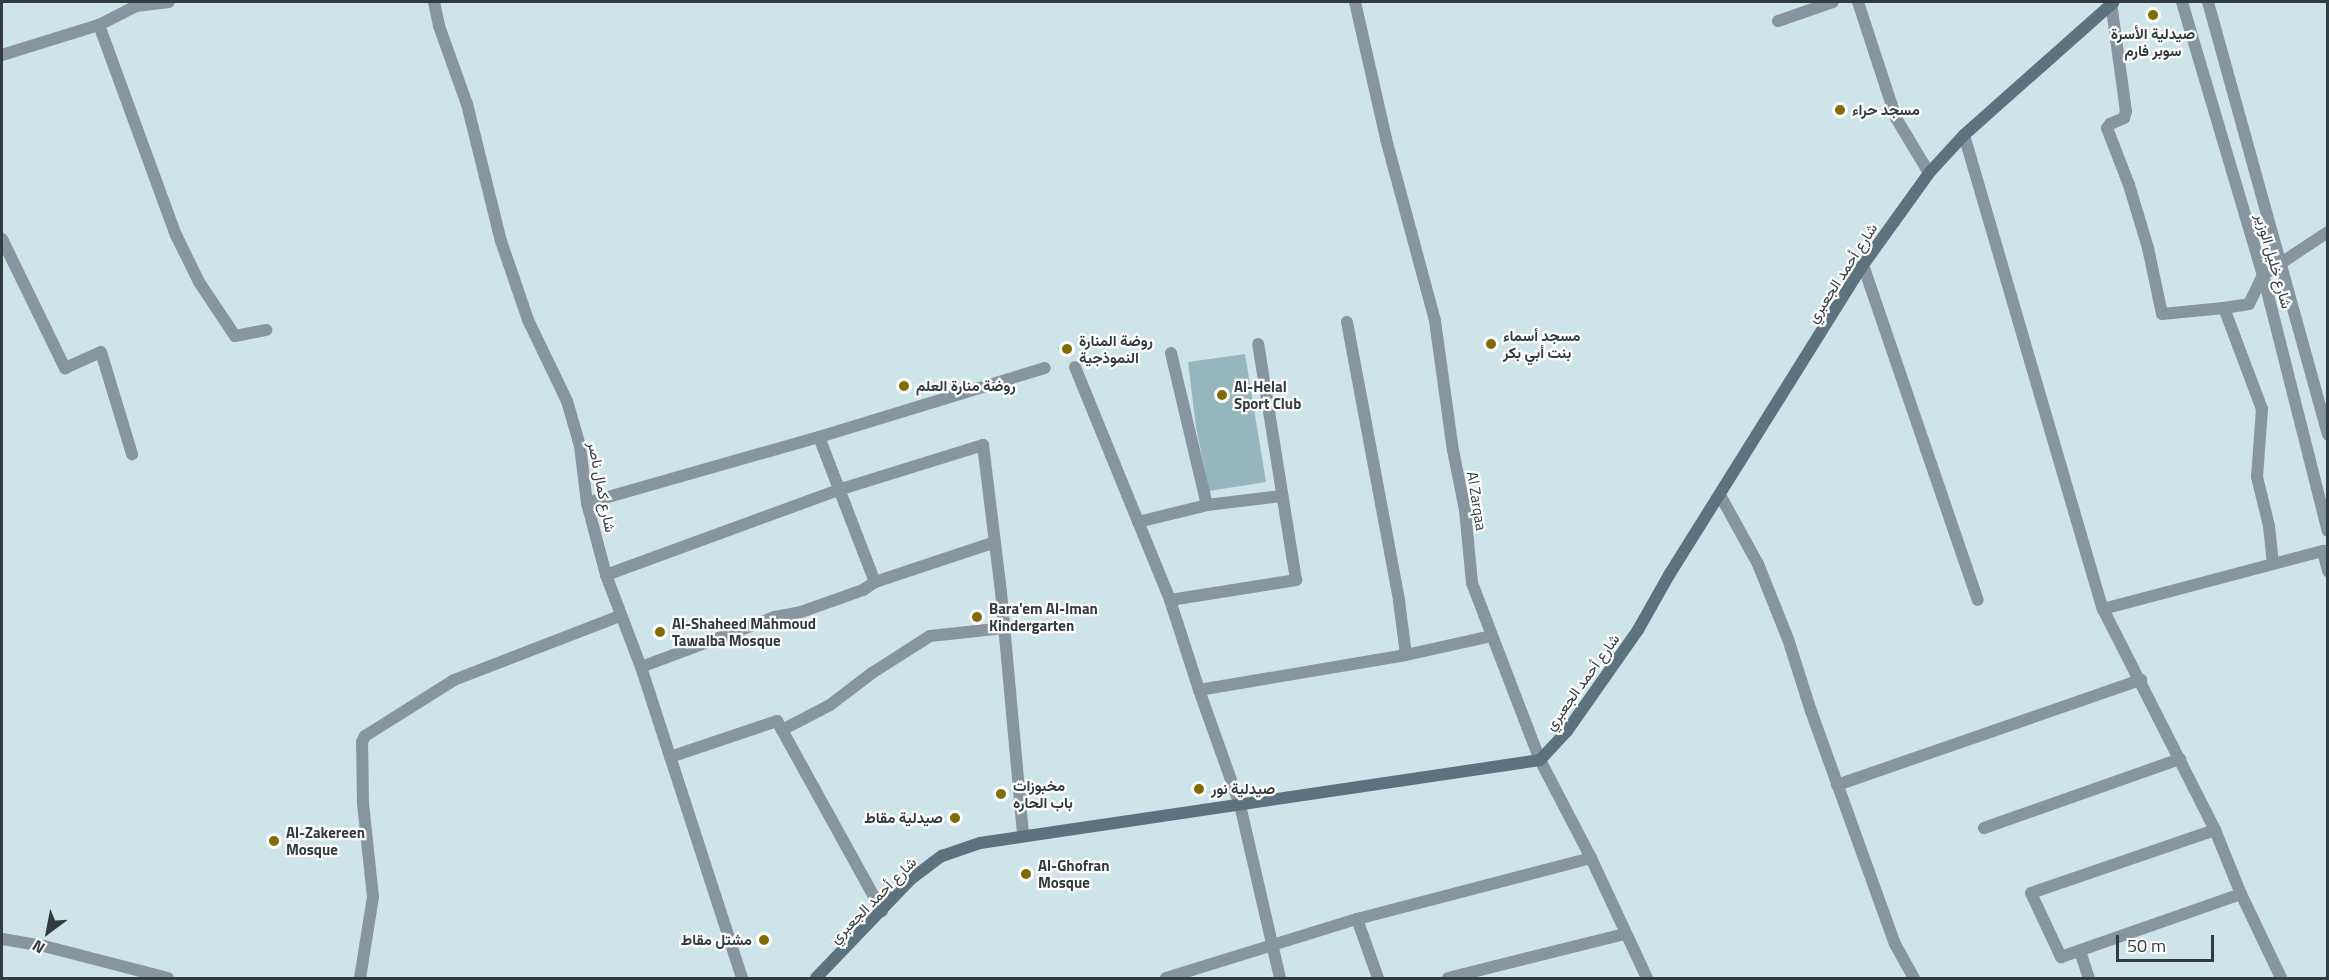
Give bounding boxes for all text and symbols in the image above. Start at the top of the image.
marker: صيدلية الأسرة سوبر فارم [2146,8,2160,22]
place label: صيدلية الأسرة سوبر فارم [2111,24,2195,59]
place label: مسجد حراء [1852,101,1920,119]
marker: مسجد حراء [1833,103,1847,117]
street label: شارع خليل الوزير [2252,211,2296,311]
street label: شارع أحمد الجعبري [1803,220,1881,326]
place label: مسجد أسماء بنت أبي بكر [1503,326,1581,361]
place label: روضة المنارة النموذجية [1079,331,1153,366]
marker: مسجد أسماء بنت أبي بكر [1484,337,1498,351]
marker: روضة المنارة النموذجية [1060,342,1074,356]
place label: روضة منارة العلم [916,377,1016,395]
place label: Al-Helal Sport Club [1234,377,1301,412]
marker: روضة منارة العلم [897,379,911,393]
marker: Al-Helal Sport Club [1215,388,1229,402]
street label: شارع كمال ناصر [584,440,620,534]
street label: Al Zarqaa [1463,470,1491,532]
place label: Bara'em Al-Iman Kindergarten [989,599,1098,634]
marker: Bara'em Al-Iman Kindergarten [970,610,984,624]
place label: Al-Shaheed Mahmoud Tawalba Mosque [672,614,816,649]
marker: Al-Shaheed Mahmoud Tawalba Mosque [653,625,667,639]
street label: شارع أحمد الجعبري [1541,630,1623,734]
place label: مخبوزات باب الحاره [1013,776,1073,811]
place label: صيدلية نور [1211,780,1275,798]
marker: صيدلية نور [1192,782,1206,796]
marker: مخبوزات باب الحاره [994,787,1008,801]
place label: صيدلية مقاط [864,809,943,827]
marker: صيدلية مقاط [948,811,962,825]
place label: Al-Zakereen Mosque [286,823,365,858]
marker: Al-Zakereen Mosque [267,834,281,848]
street label: شارع أحمد الجعبري [826,853,920,947]
place label: Al-Ghofran Mosque [1038,856,1110,891]
marker: Al-Ghofran Mosque [1019,867,1033,881]
north arrow [18,902,78,962]
scale bar [2119,923,2216,961]
place label: مشتل مقاط [681,931,752,949]
text: 50 m [2127,932,2166,959]
marker: مشتل مقاط [757,933,771,947]
text: N [27,934,50,960]

